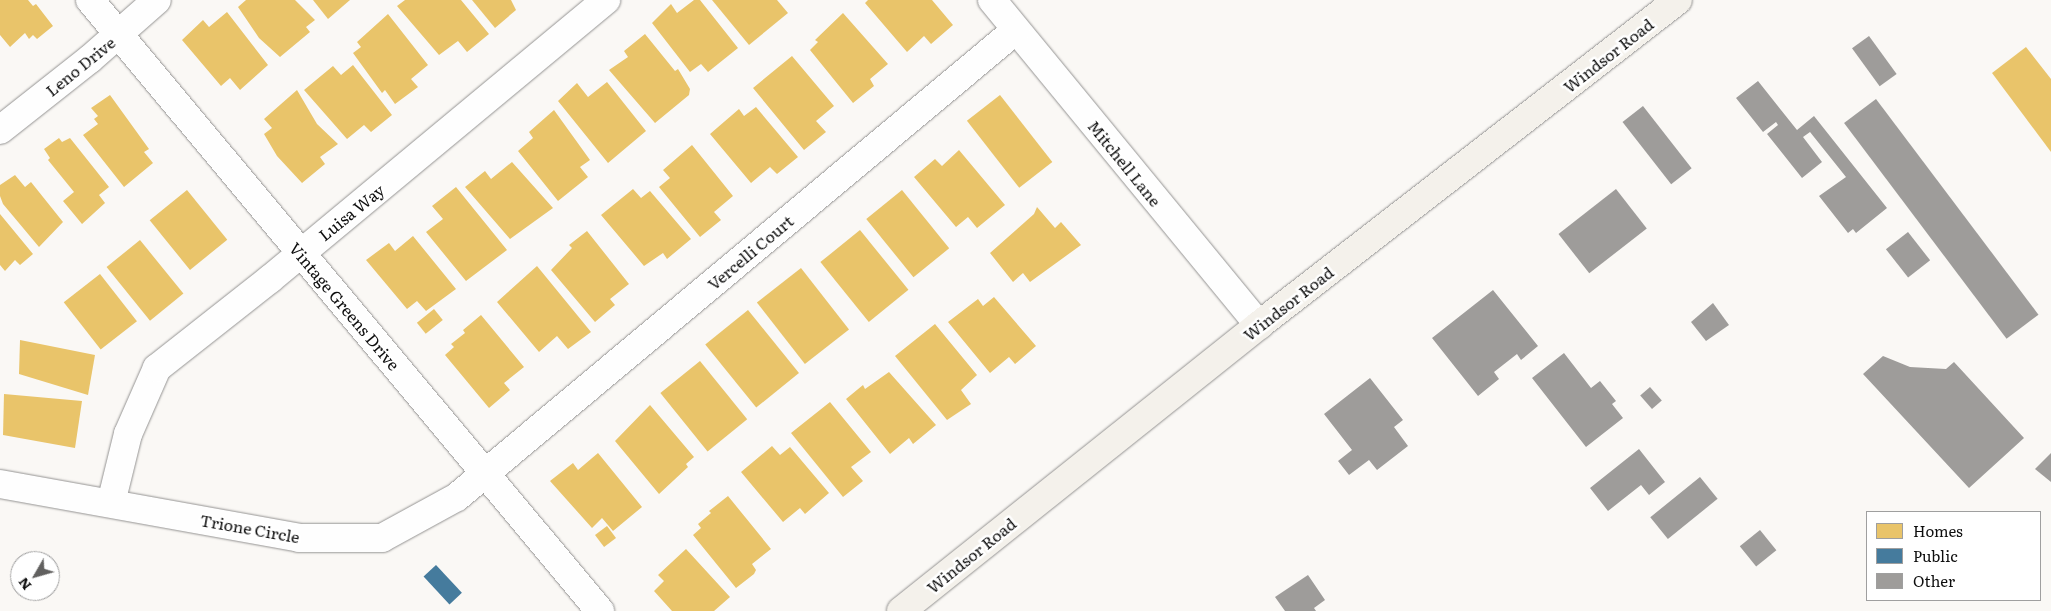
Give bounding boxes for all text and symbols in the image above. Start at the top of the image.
street label: Windsor Road [1559,14,1657,96]
street label: Leno Drive [42,32,118,100]
street label: Mitchell Lane [1085,116,1165,210]
street label: Luisa Way [314,180,388,244]
street label: Vercelli Court [703,211,797,293]
street label: Vintage Greens Drive [286,238,404,374]
street label: Windsor Road [1239,262,1337,344]
street label: Trione Circle [199,510,301,546]
legend [1866,511,2041,601]
street label: Windsor Road [923,513,1019,597]
text: Homes [1913,519,1963,542]
text: Public [1913,544,1958,567]
north arrow [10,551,60,601]
text: Other [1913,569,1955,592]
text: N [12,574,35,595]

